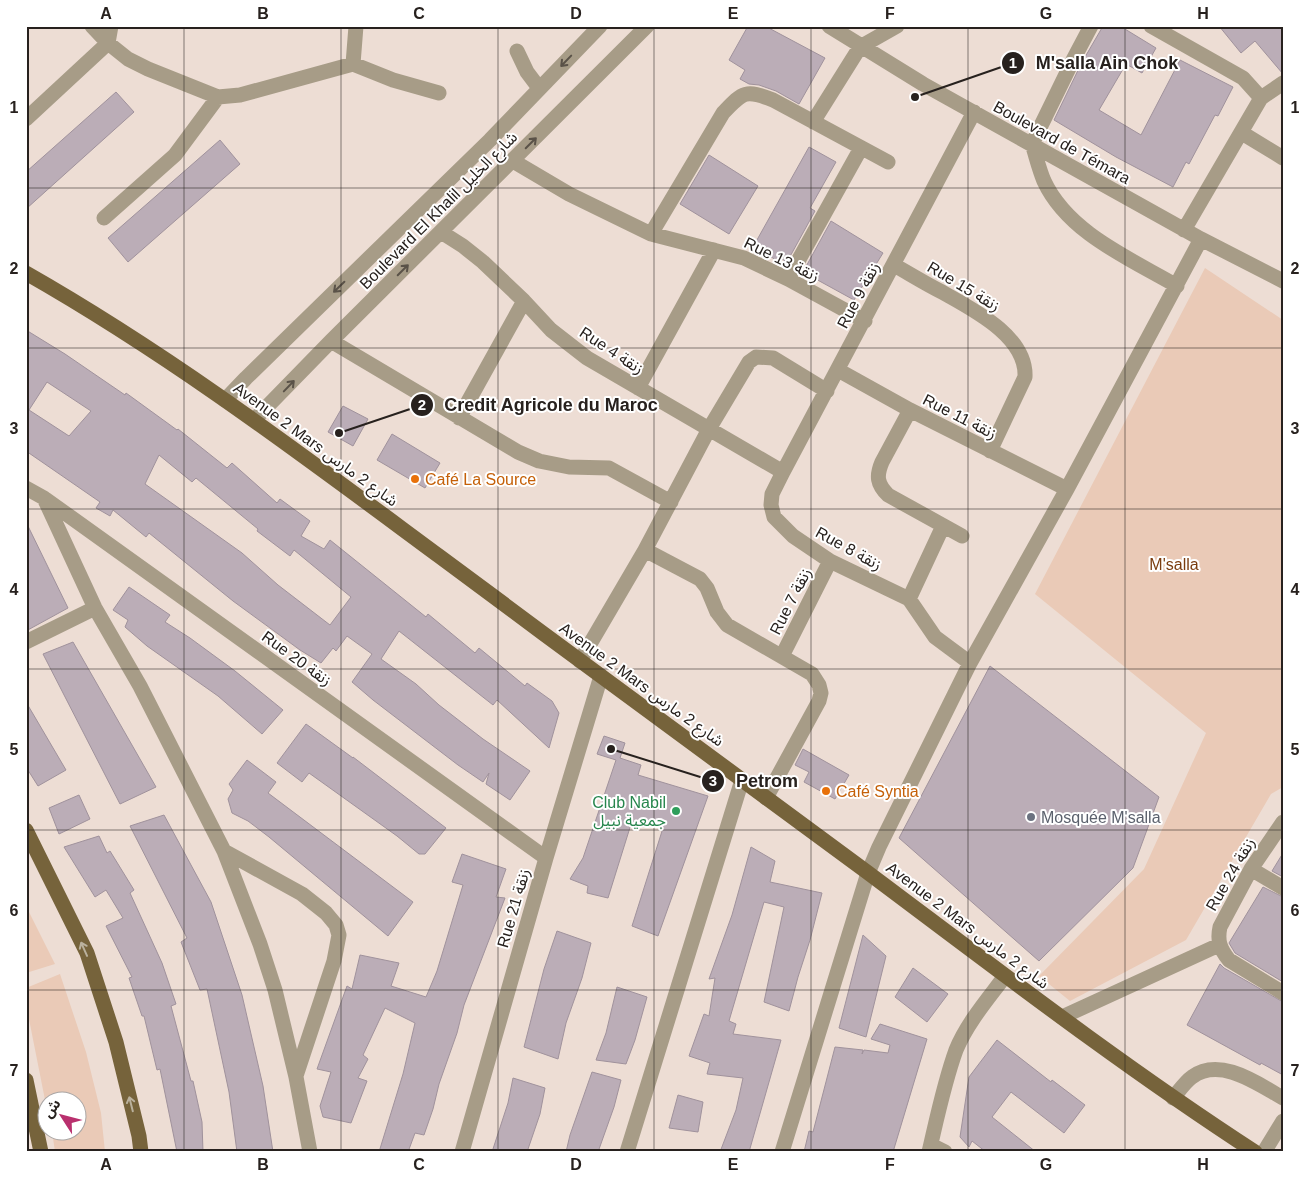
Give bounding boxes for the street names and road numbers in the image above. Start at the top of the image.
street label: Boulevard de Témara [990,98,1133,187]
street label: Boulevard El Khalil شارع الخليل [356,128,523,295]
street label: Rue 13 زنقة [741,234,822,286]
street label: Rue 15 زنقة [924,258,1003,316]
street label: Rue 9 زنقة [834,259,884,332]
street label: Rue 4 زنقة [576,324,647,378]
street label: Avenue 2 Mars شارع 2 مارس [228,379,401,513]
street label: Rue 11 زنقة [920,391,999,443]
street label: Rue 8 زنقة [812,523,885,574]
street label: Rue 7 زنقة [766,565,815,638]
street label: Avenue 2 Mars شارع 2 مارس [554,619,727,753]
street label: Rue 20 زنقة [258,628,335,690]
street label: Rue 24 زنقة [1203,835,1259,914]
street label: Avenue 2 Mars شارع 2 مارس [881,859,1052,995]
street label: Rue 21 زنقة [494,867,534,950]

